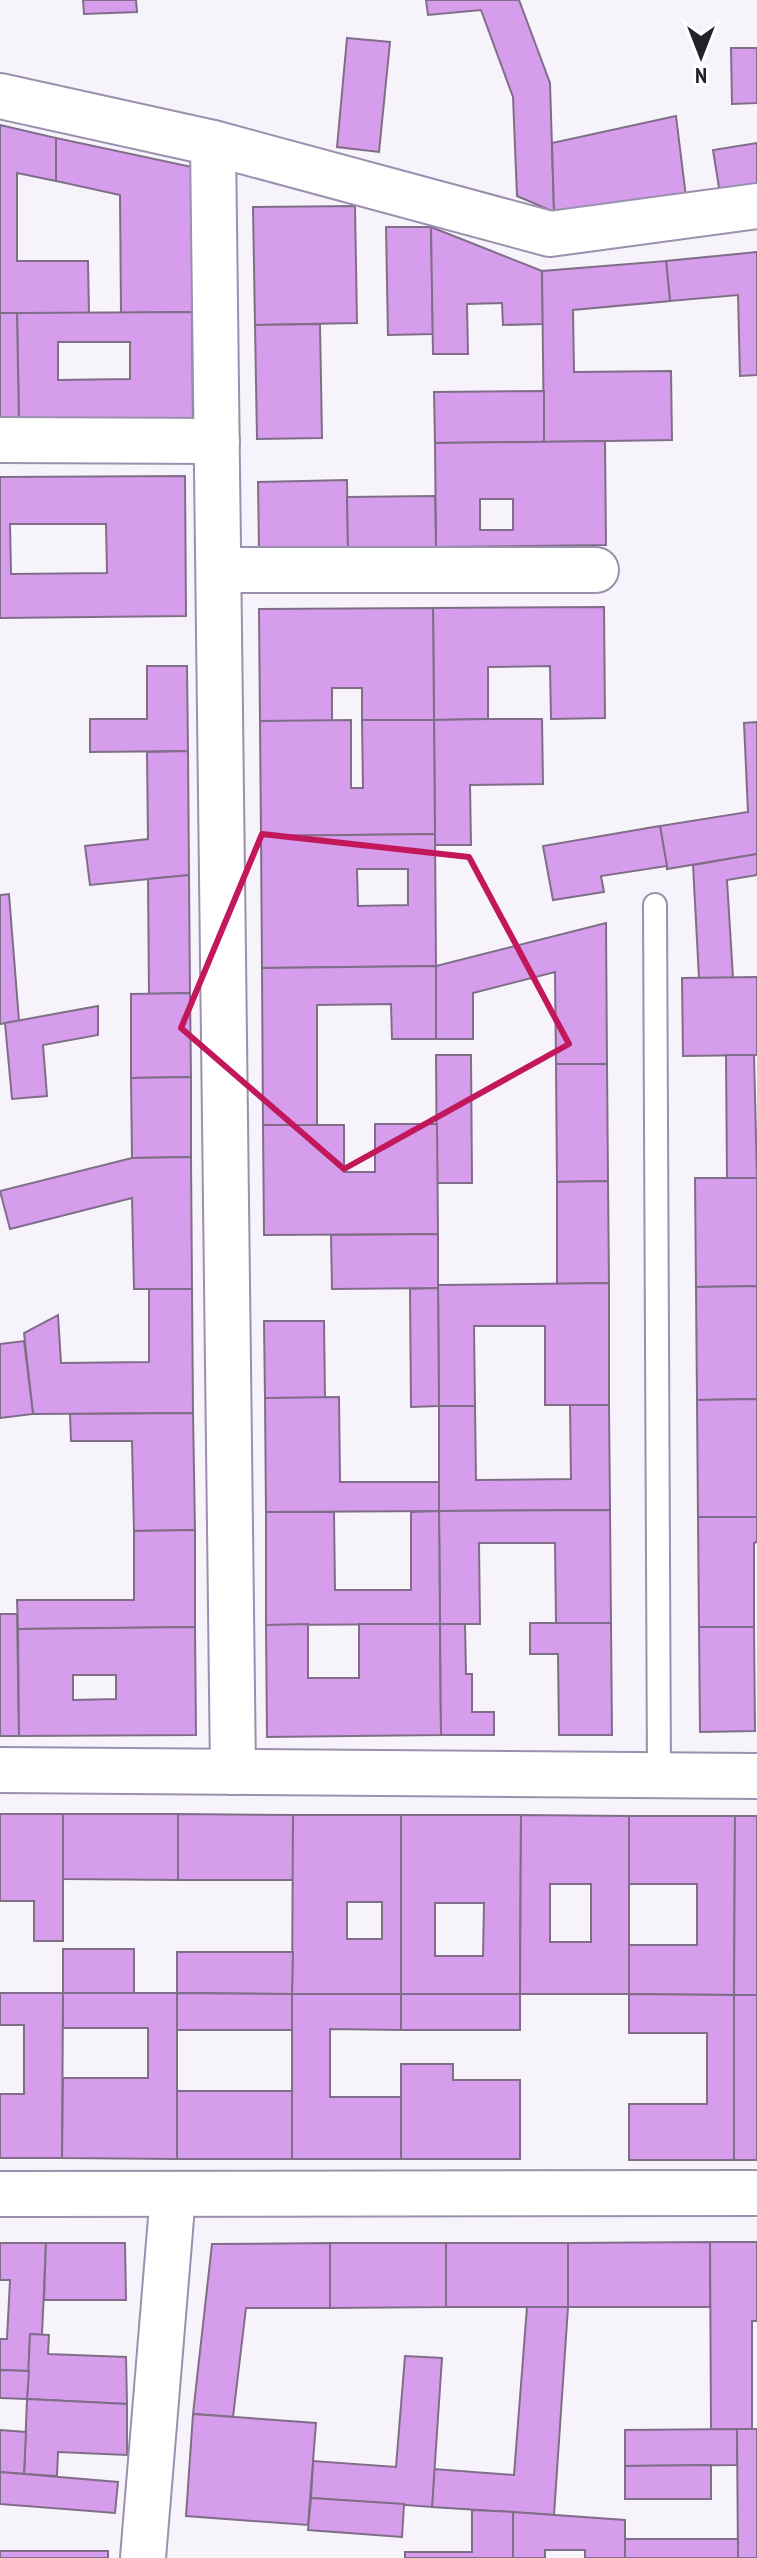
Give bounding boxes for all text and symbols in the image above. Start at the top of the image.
north arrow [661,16,741,96]
text: N [695,62,707,90]

